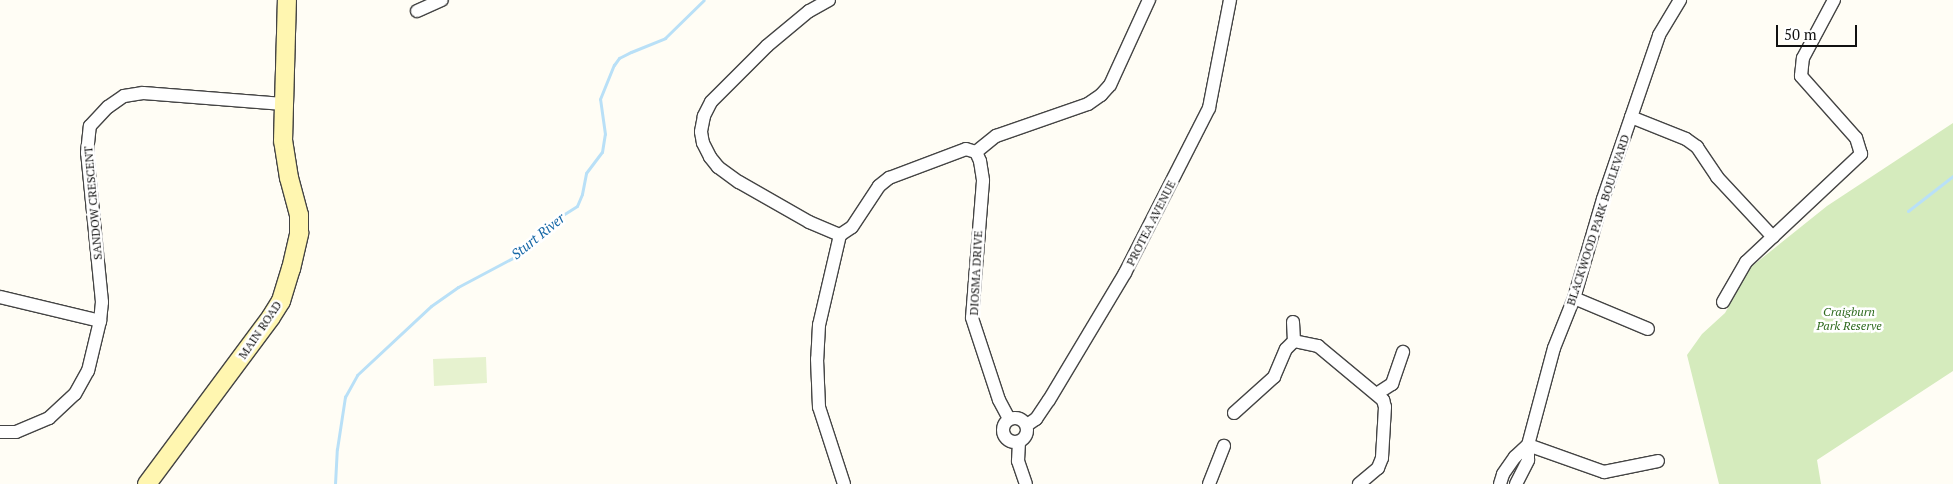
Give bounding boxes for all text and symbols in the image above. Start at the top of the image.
scale bar [1778,15,1859,47]
text: 50 m [1784,24,1817,44]
street label: BLACKWOOD PARK BOULEVARD [1564,133,1632,307]
street label: SANDOW CRESCENT [81,145,105,261]
street label: PROTEA AVENUE [1123,178,1179,268]
water label: Sturt River [508,209,568,263]
street label: DIOSMA DRIVE [967,230,985,316]
street label: MAIN ROAD [235,298,285,362]
park label: Craigburn Park Reserve [1816,305,1882,333]

